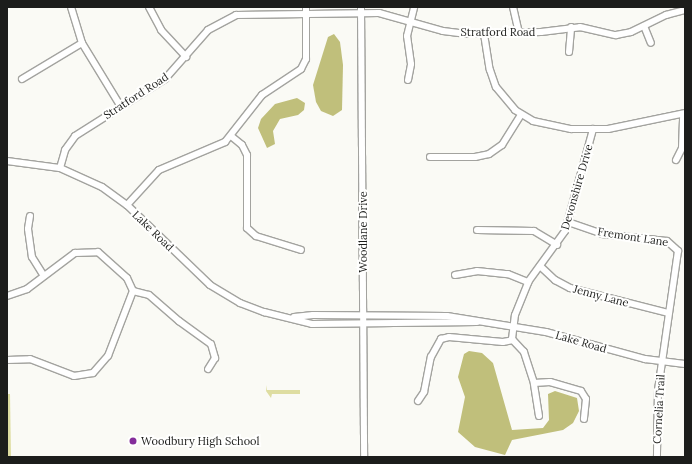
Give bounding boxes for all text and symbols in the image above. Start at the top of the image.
street label: Stratford Road [461,25,535,39]
street label: Stratford Road [101,70,171,122]
street label: Devonshire Drive [558,143,596,231]
street label: Woodlane Drive [356,191,370,273]
street label: Lake Road [130,208,176,254]
street label: Fremont Lane [597,225,669,249]
street label: Jenny Lane [572,282,630,310]
street label: Lake Road [554,328,608,356]
street label: Cornelia Trail [651,374,667,444]
place label: Woodbury High School [141,434,260,448]
marker: Woodbury High School [128,436,138,446]

